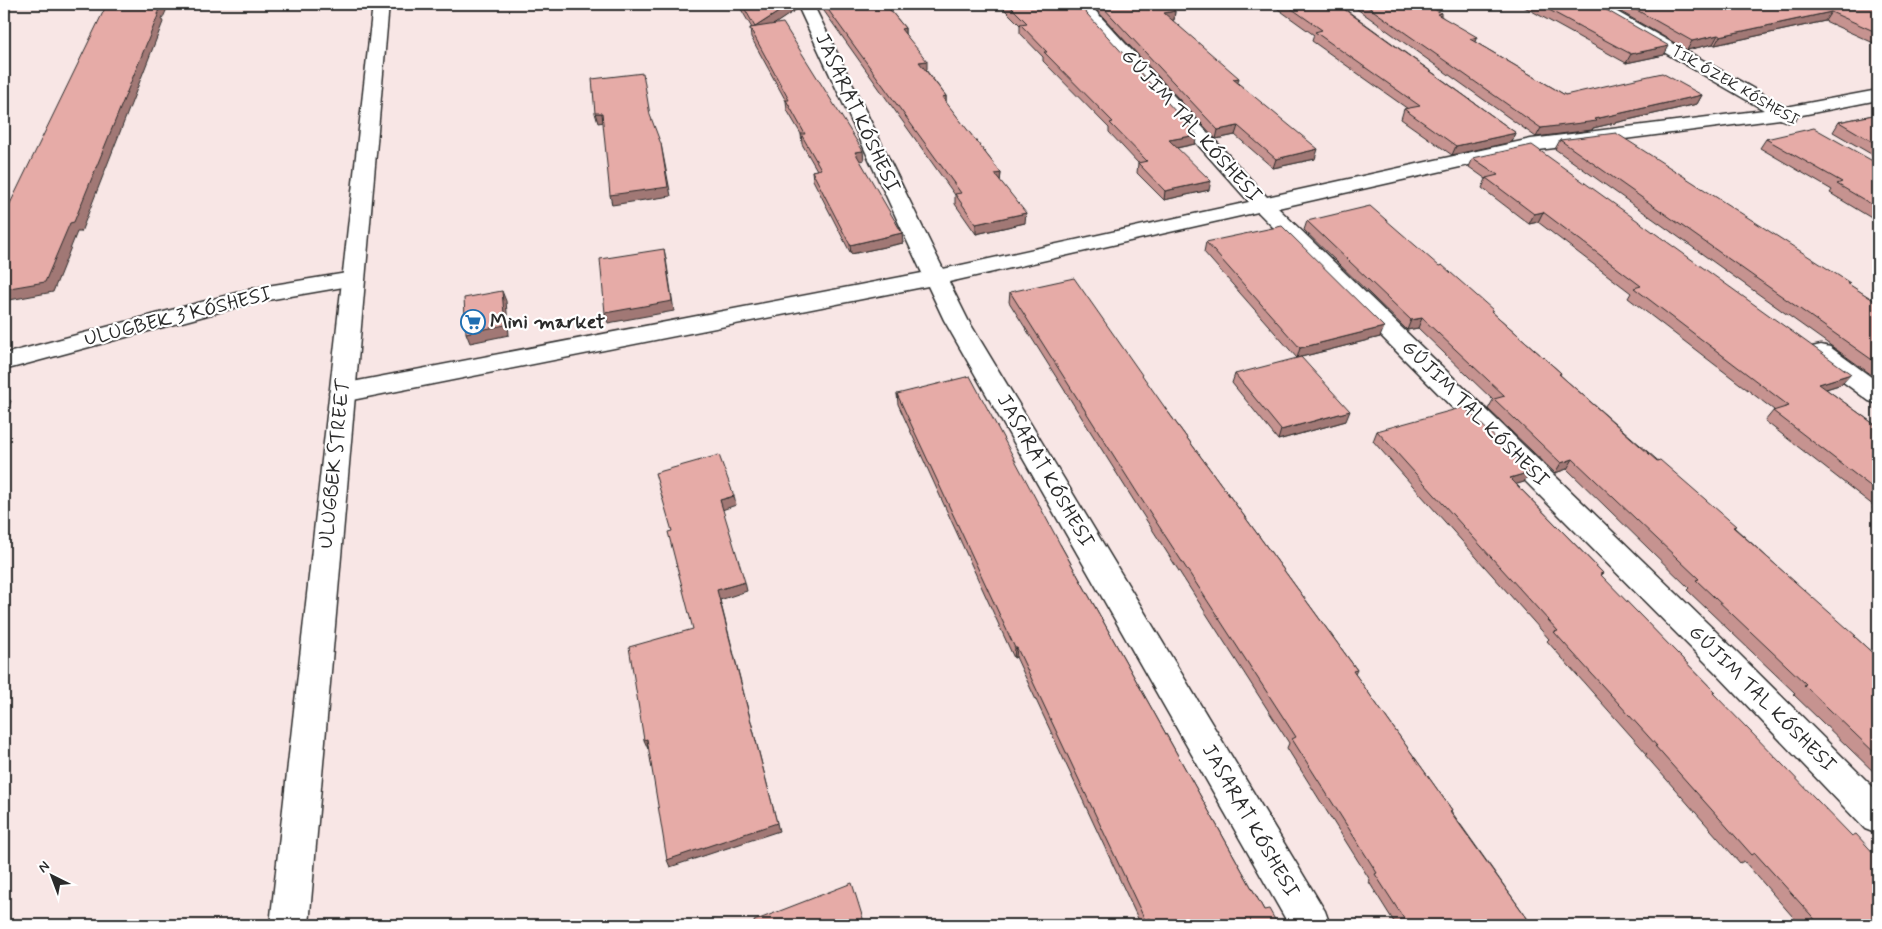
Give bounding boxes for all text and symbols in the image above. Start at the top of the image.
street label: JASARAT KÓSHESI [808,29,906,198]
street label: TIK ÓZEK KÓSHESI [1667,41,1803,131]
street label: GÚJIM TAL KÓSHESI [1115,43,1268,209]
street label: ULUǴBEK 3 KÓSHESI [81,281,275,353]
supermarket icon: Mini market [460,309,486,335]
place label: Mini market [490,309,606,336]
street label: GÚJIM TAL KÓSHESI [1395,334,1555,494]
street label: ULUGBEK STREET [313,377,357,550]
street label: JASARAT KÓSHESI [990,389,1100,553]
street label: GÚJIM TAL KÓSHESI [1682,619,1842,779]
street label: JASARAT KÓSHESI [1195,739,1305,903]
north arrow [28,852,78,902]
text: N [34,857,53,877]

